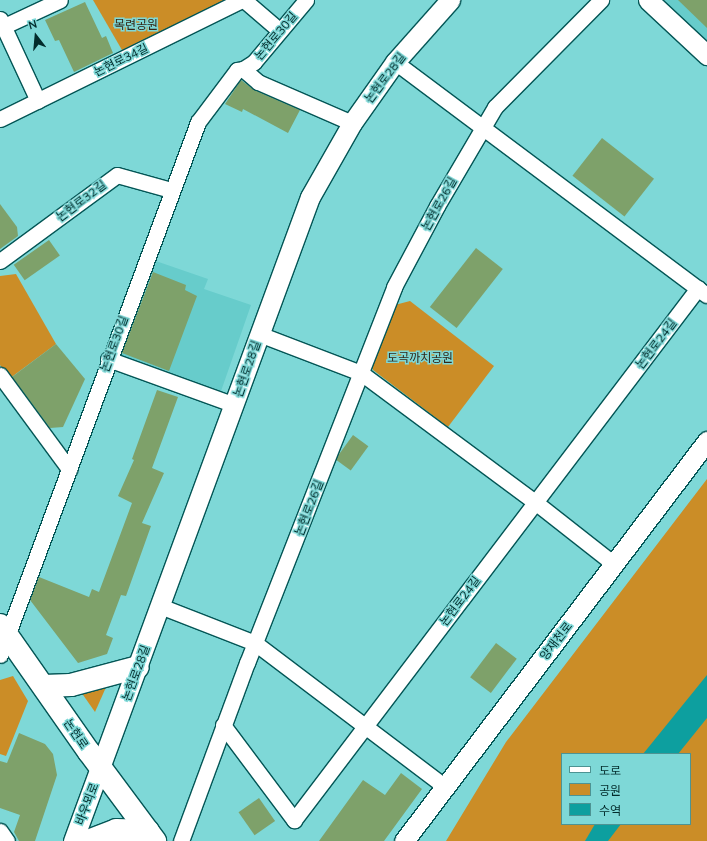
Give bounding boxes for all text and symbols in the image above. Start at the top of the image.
street label: 논현로30길 [252,9,300,63]
north arrow [16,16,56,56]
text: N [27,17,39,32]
park label: 목련공원 [114,18,158,32]
street label: 논현로34길 [92,41,150,79]
street label: 논현로28길 [362,50,408,106]
street label: 논현로26길 [419,175,459,233]
street label: 논현로32길 [53,178,109,224]
street label: 논현로30길 [97,314,131,374]
street label: 논현로24길 [633,316,679,372]
street label: 논현로28길 [231,339,263,399]
park label: 도곡까치공원 [387,351,453,365]
street label: 논현로26길 [292,478,326,538]
street label: 논현로24길 [437,573,483,629]
street label: 양재천로 [537,619,575,663]
street label: 논현로28길 [119,643,153,703]
street label: 논현로 [61,716,91,752]
legend [561,753,691,825]
text: 도로 [599,763,621,778]
street label: 바우뫼로 [72,781,102,827]
text: 공원 [599,783,621,798]
text: 수역 [599,803,621,818]

